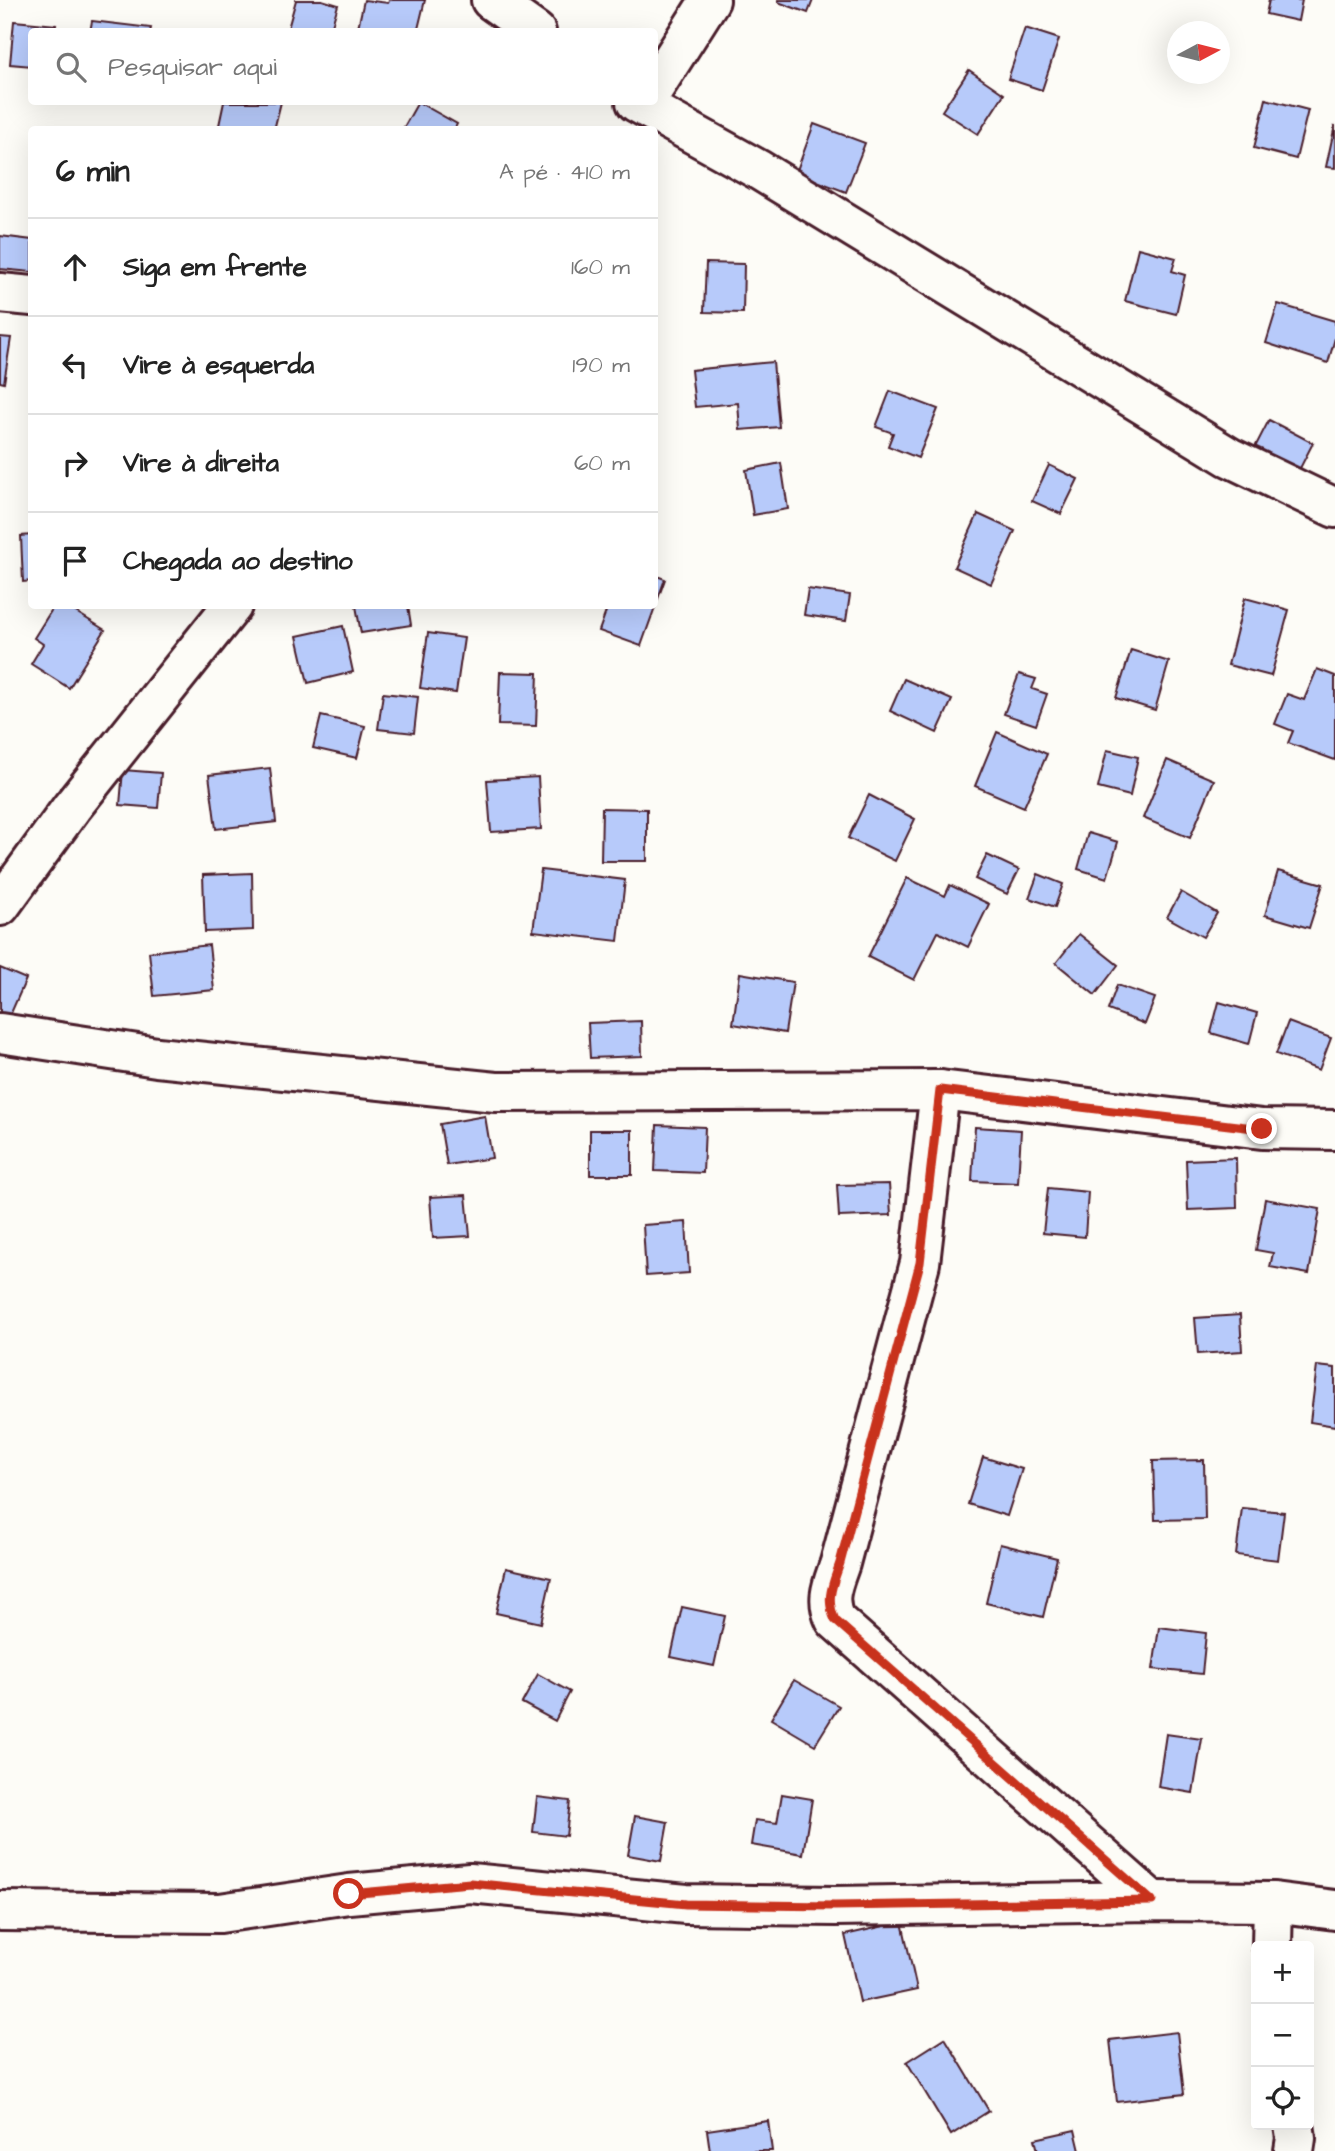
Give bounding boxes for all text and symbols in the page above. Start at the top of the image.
north arrow [1167,21,1230,84]
search box [28,28,658,105]
icon: search [52,48,90,86]
text: Pesquisar aqui [108,49,277,85]
text: 6 min [56,151,130,193]
text: A pé · 410 m [499,156,630,188]
icon: ahead [56,248,94,286]
text: Siga em frente [123,249,307,285]
text: 160 m [571,251,630,283]
icon: left [56,346,94,384]
text: Vire à esquerda [123,347,314,383]
text: 190 m [572,349,630,381]
icon: right [56,444,94,482]
text: Vire à direita [123,445,279,481]
text: 60 m [574,447,630,479]
icon: arrive [56,542,94,580]
text: Chegada ao destino [123,543,353,579]
route end [1246,1113,1277,1144]
route start [333,1878,364,1909]
map controls [1251,1941,1314,2130]
button: + [1251,1941,1314,2004]
button: − [1251,2004,1314,2067]
button: locate [1251,2067,1314,2130]

